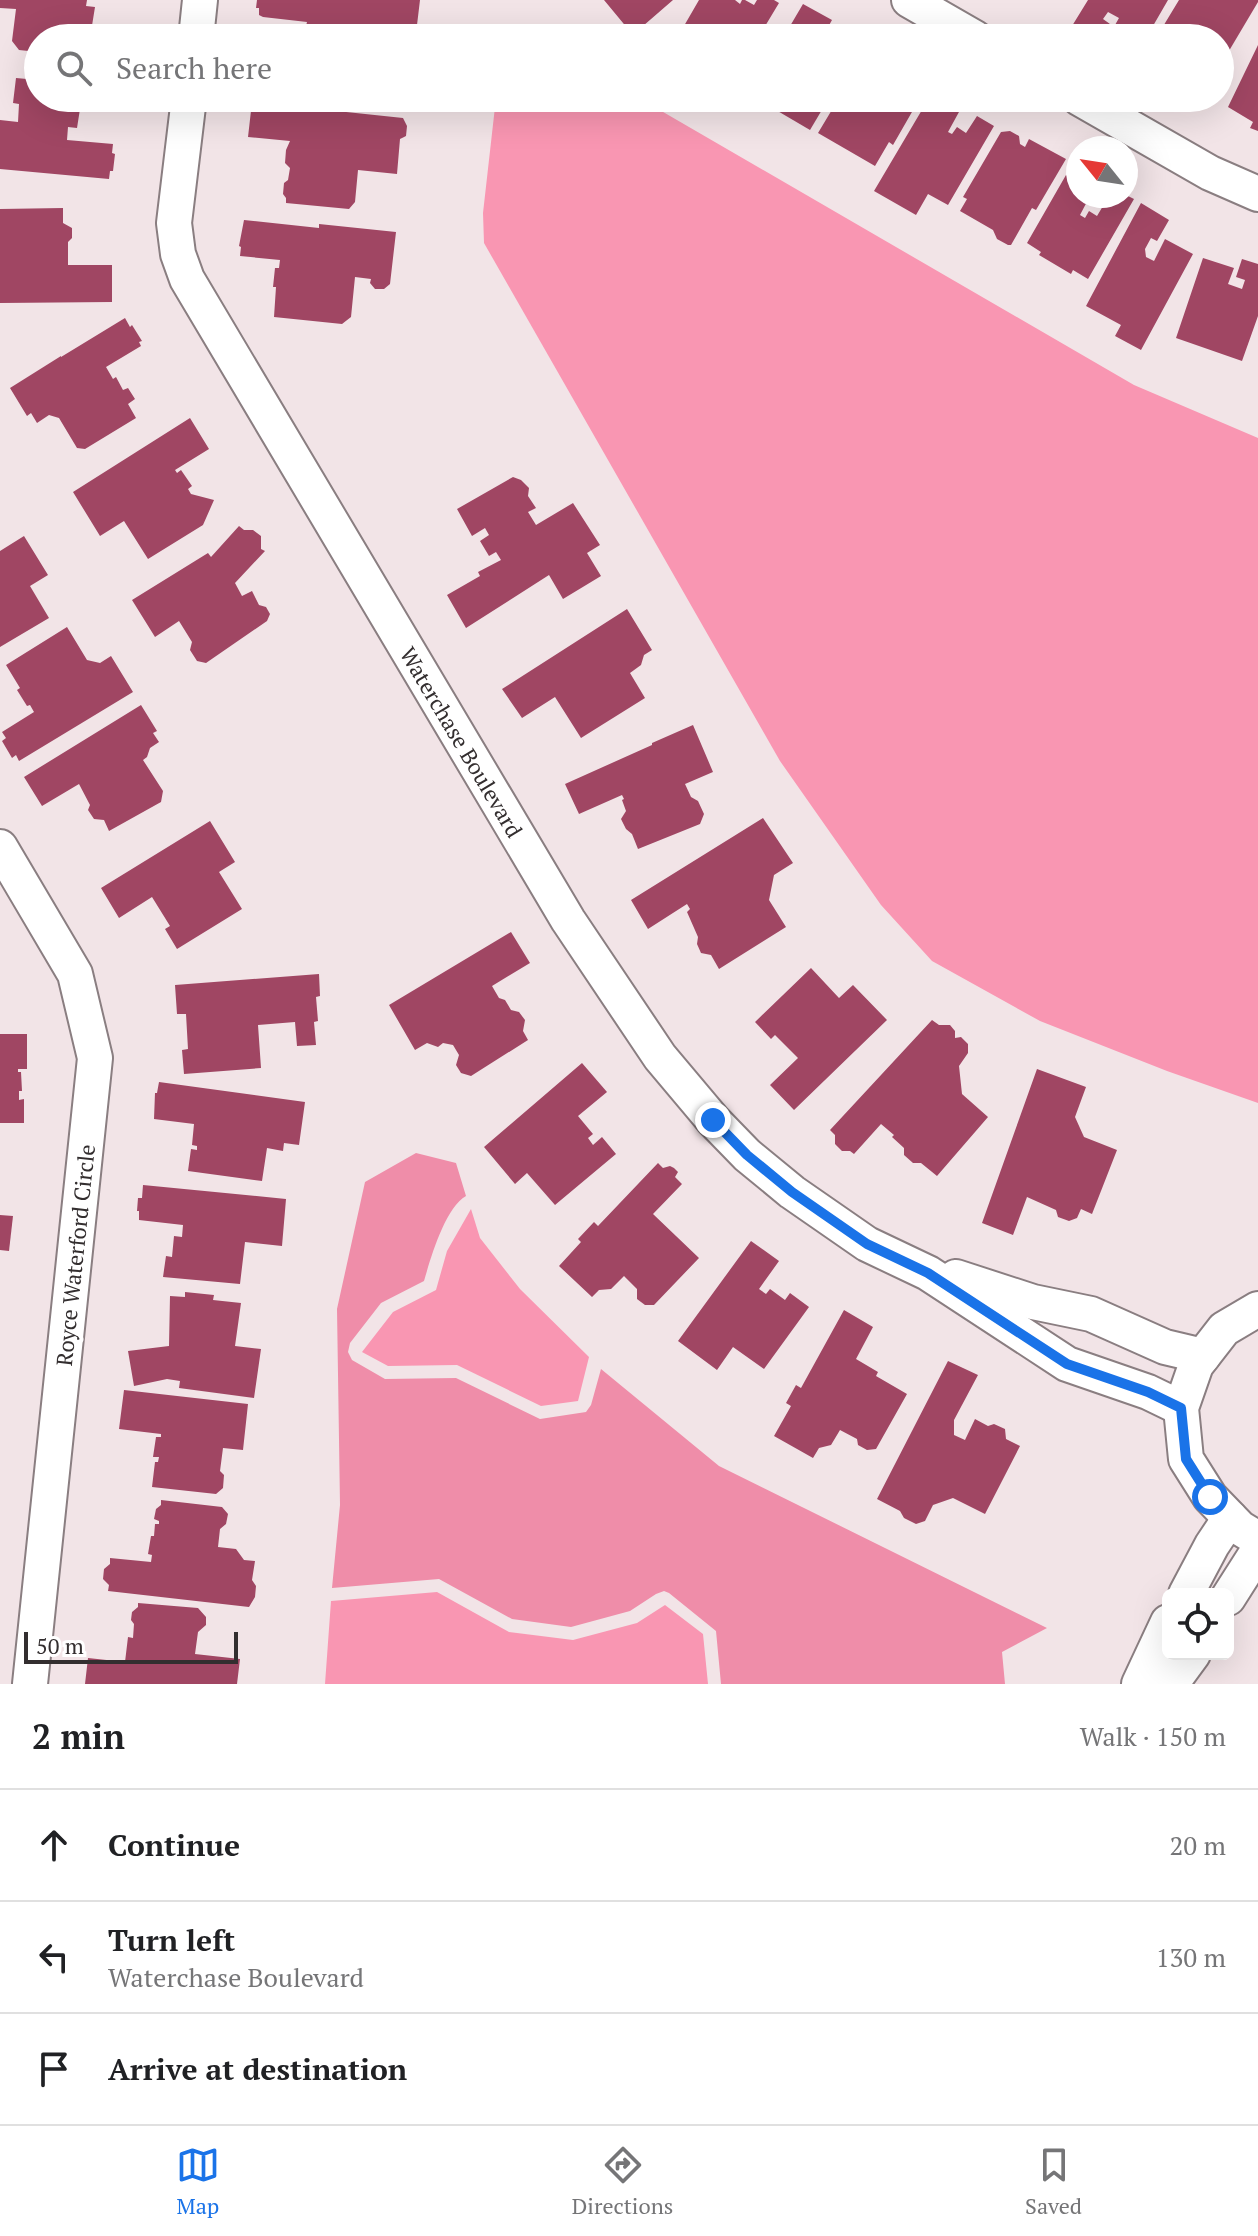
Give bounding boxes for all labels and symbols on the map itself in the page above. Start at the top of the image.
north arrow [1066,136,1138,208]
street label: Waterchase Boulevard [394,641,530,842]
route end [695,1102,731,1138]
street label: Royce Waterford Circle [49,1143,101,1367]
route start [1192,1479,1228,1515]
scale bar [24,1628,238,1664]

